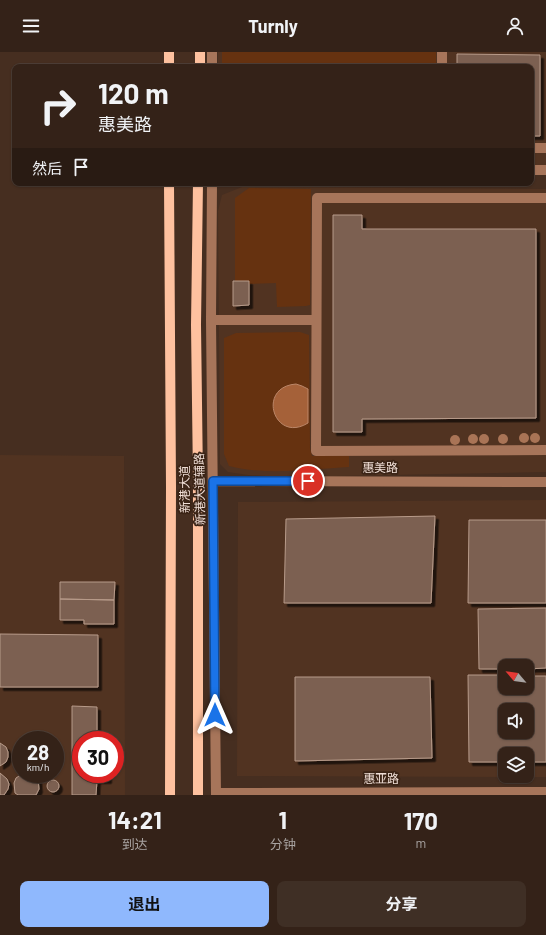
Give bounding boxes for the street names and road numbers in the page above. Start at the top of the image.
street label: 新港大道辅路 [191,453,207,525]
street label: 惠美路 [362,460,398,474]
street label: 新港大道 [177,465,191,513]
street label: 惠亚路 [363,771,399,785]

